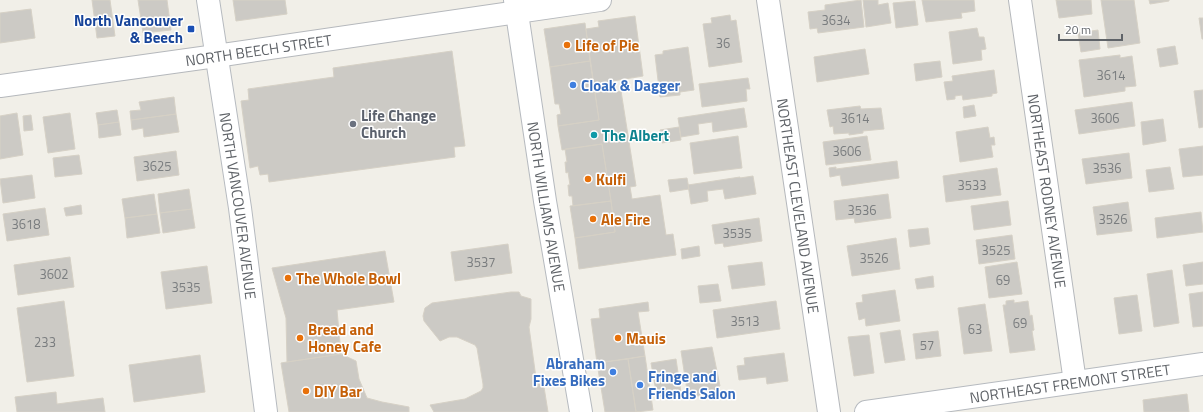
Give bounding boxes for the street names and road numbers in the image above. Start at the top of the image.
street label: NORTH BEECH STREET [184,28,333,72]
street label: NORTHEAST RODNEY AVENUE [1022,92,1073,290]
street label: NORTHEAST CLEVELAND AVENUE [771,97,826,315]
street label: NORTH VANCOUVER AVENUE [214,111,263,301]
street label: NORTH WILLIAMS AVENUE [522,120,572,294]
street label: NORTHEAST FREMONT STREET [968,357,1172,409]

